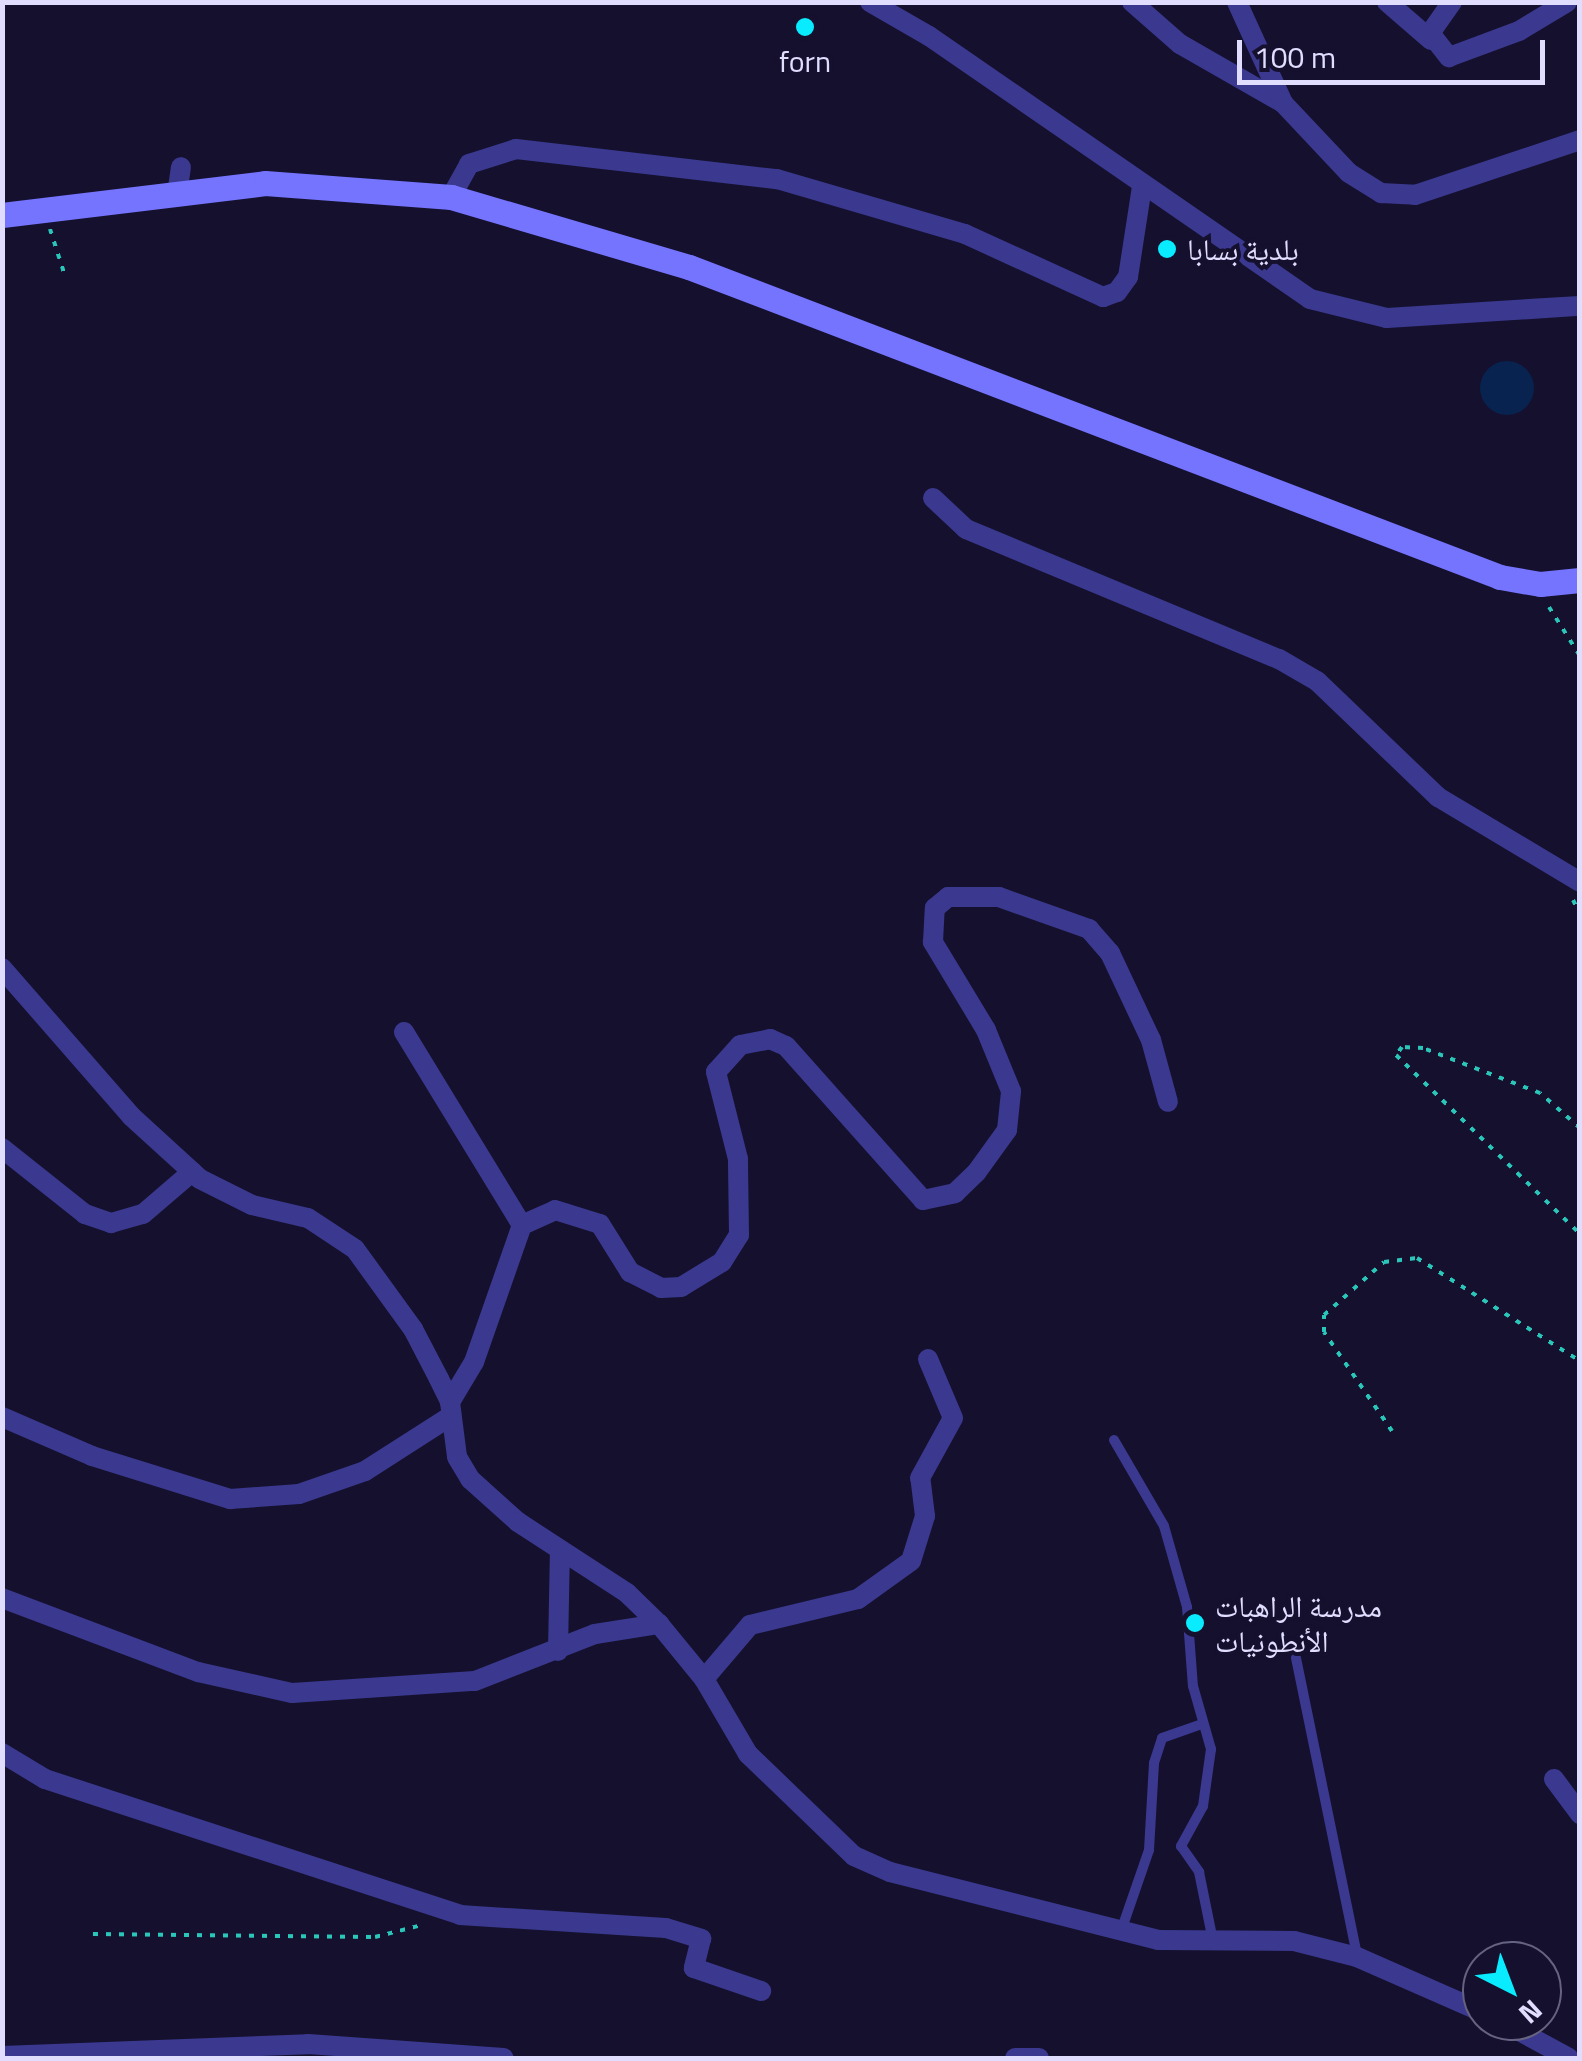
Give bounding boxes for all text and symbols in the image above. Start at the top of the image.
marker: forn [794,16,816,38]
scale bar [1242,20,1550,82]
text: 100 m [1254,34,1336,80]
place label: forn [779,43,831,79]
place label: بلدية بسابا [1187,231,1299,267]
marker: بلدية بسابا [1156,238,1178,260]
place label: مدرسة الراهبات الأنطونيات [1215,1588,1382,1658]
marker: مدرسة الراهبات الأنطونيات [1184,1612,1206,1634]
north arrow [1462,1941,1562,2041]
text: N [1509,1990,1553,2035]

